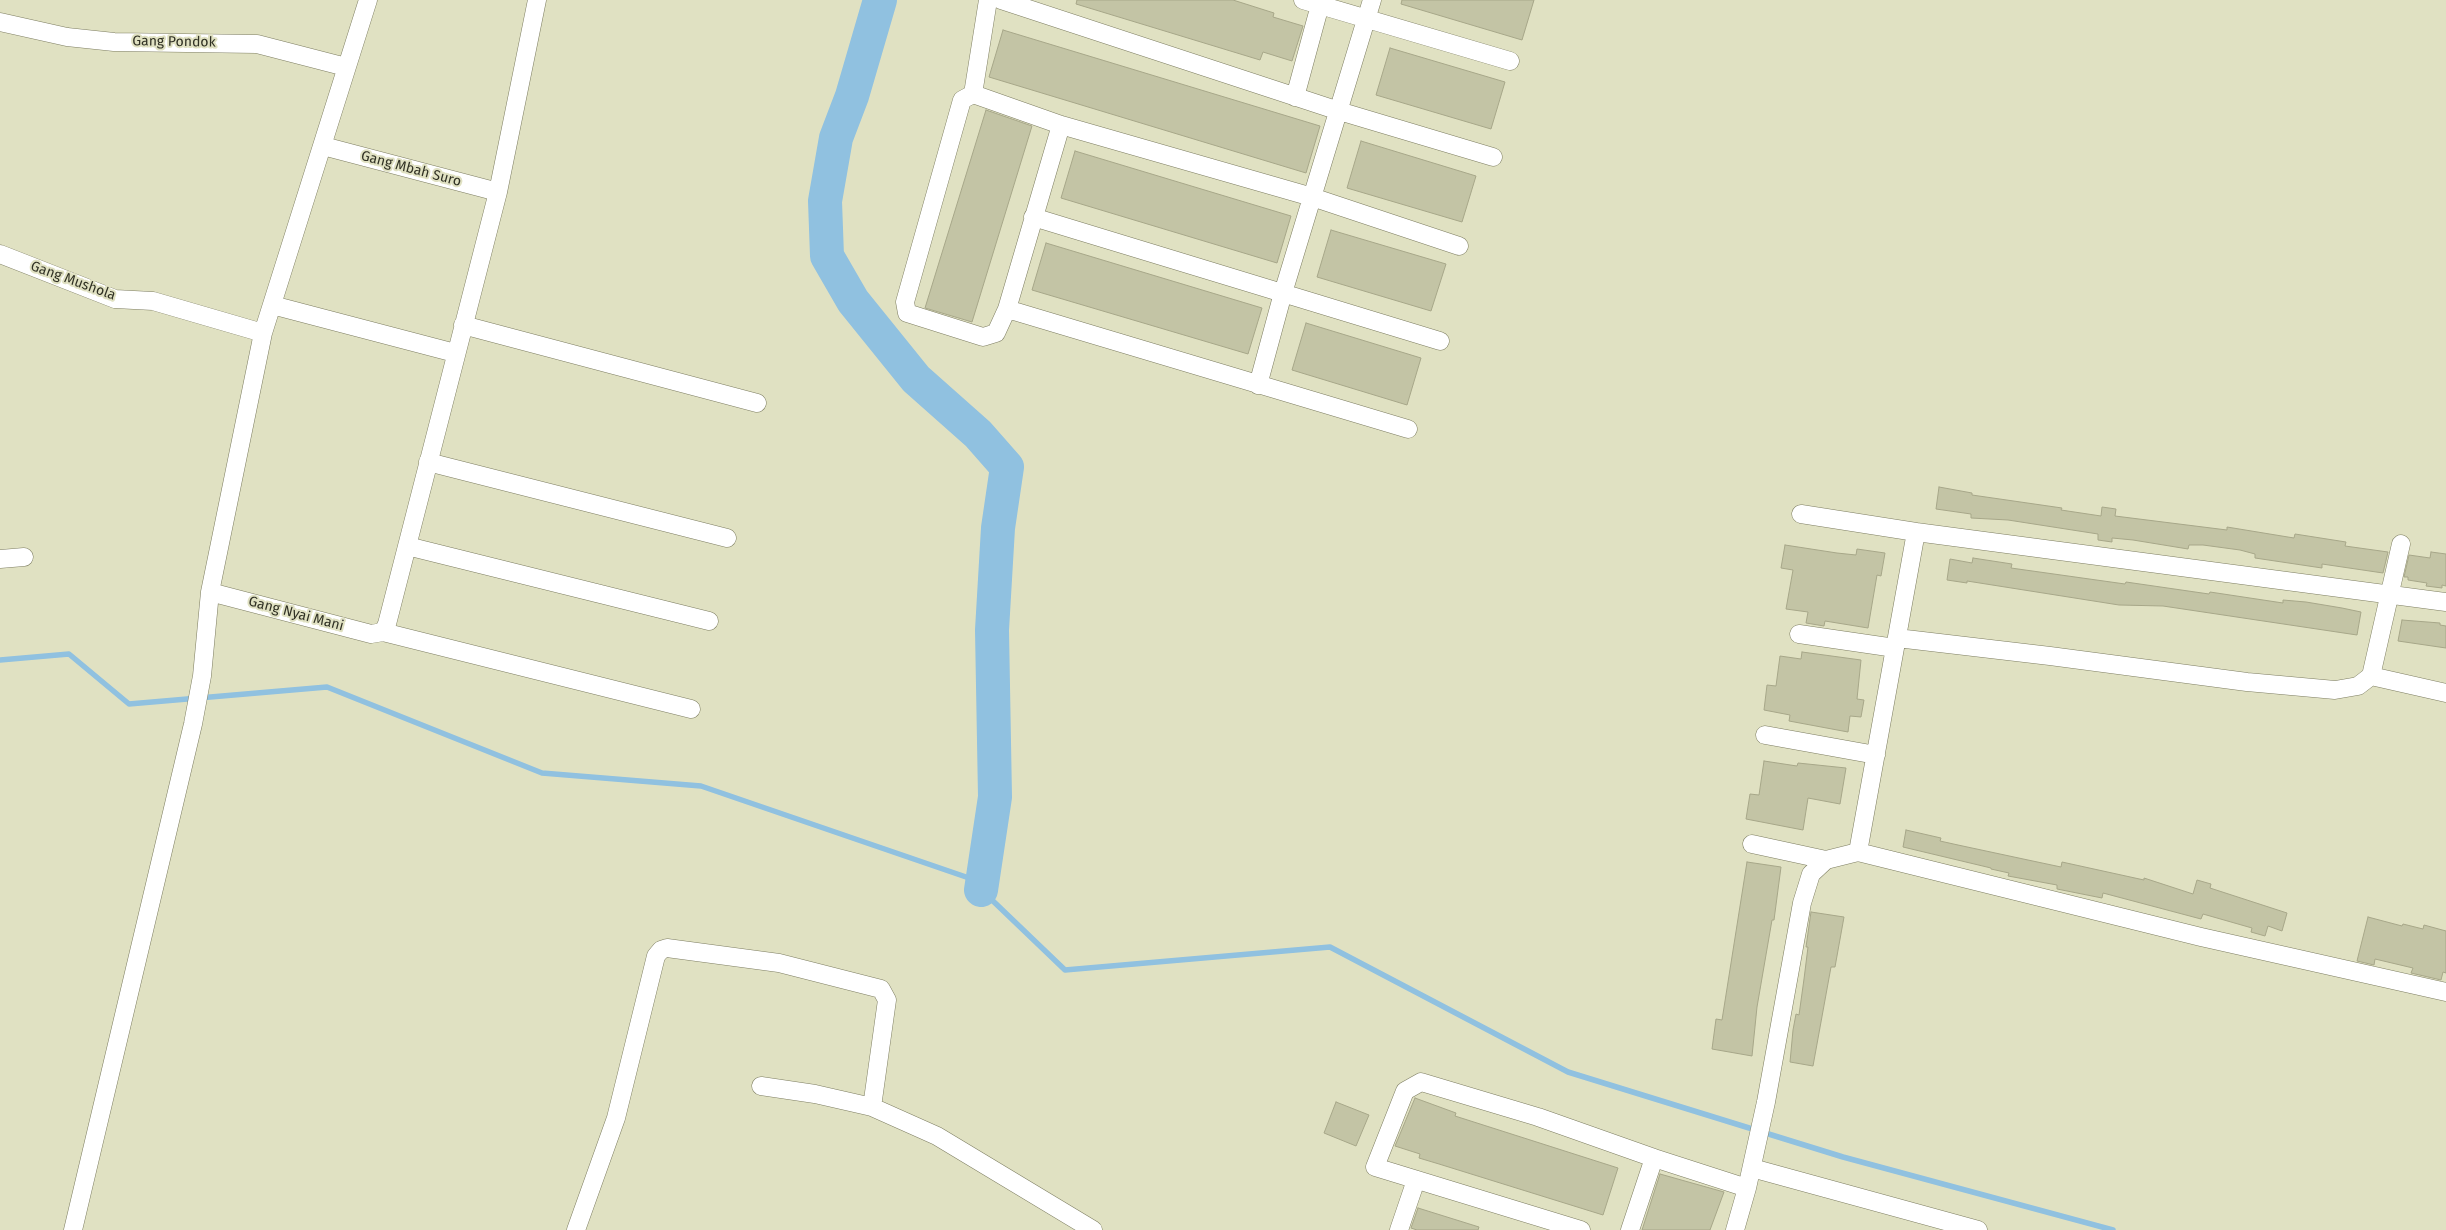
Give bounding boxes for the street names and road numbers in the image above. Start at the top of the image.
street label: Gang Pondok [132,33,216,51]
street label: Gang Mbah Suro [359,148,463,190]
street label: Gang Mushola [28,258,118,304]
street label: Gang Nyai Mani [247,593,345,635]

